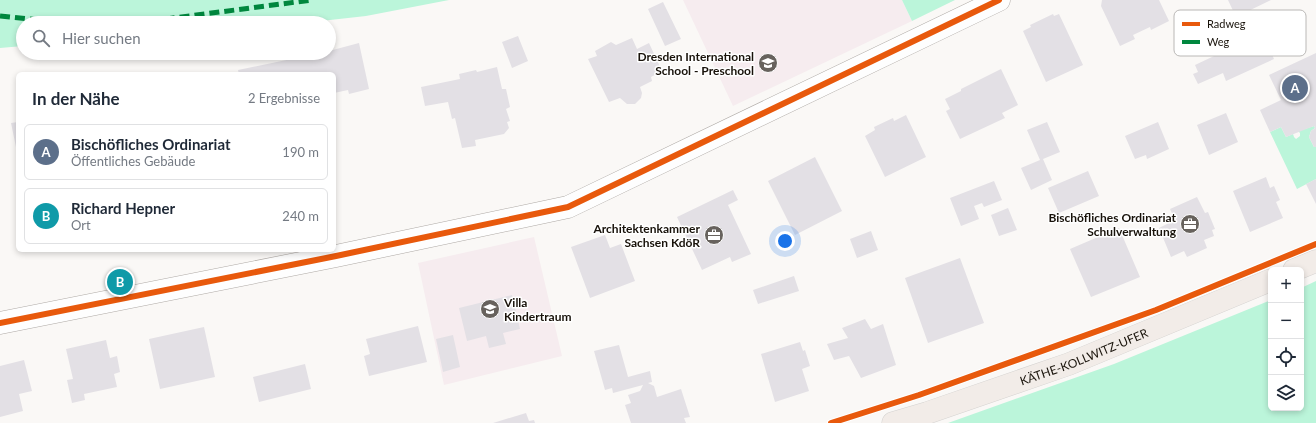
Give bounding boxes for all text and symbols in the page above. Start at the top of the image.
legend [1174,10,1306,56]
search box [16,16,336,60]
text: Radweg [1207,17,1246,30]
icon: search [30,27,52,49]
text: Hier suchen [62,29,141,47]
text: Weg [1207,35,1230,48]
place label: Dresden International School - Preschool [637,49,754,78]
school or university icon: Dresden International School - Preschool [757,52,779,74]
pin: A [1282,73,1308,103]
text: In der Nähe [32,88,120,109]
text: 2 Ergebnisse [248,90,320,106]
text: Bischöfliches Ordinariat [71,135,230,153]
text: A [41,144,51,160]
text: 190 m [282,144,319,160]
text: Öffentliches Gebäude [71,153,195,169]
text: Richard Hepner [71,199,175,217]
text: B [42,208,50,224]
text: 240 m [282,208,319,224]
place label: Bischöfliches Ordinariat Schulverwaltung [1048,210,1177,239]
office icon: Bischöfliches Ordinariat Schulverwaltung [1179,213,1201,235]
text: Ort [71,217,91,233]
place label: Architektenkammer Sachsen KdöR [592,221,701,250]
office icon: Architektenkammer Sachsen KdöR [703,224,725,246]
your location [775,231,795,251]
pin: B [107,267,133,297]
map controls [1268,267,1304,411]
button: + [1268,267,1304,303]
place label: Villa Kindertraum [503,295,572,324]
school or university icon: Villa Kindertraum [479,298,501,320]
button: − [1268,303,1304,339]
street label: KÄTHE-KOLLWITZ-UFER [1018,324,1150,388]
button: locate [1268,339,1304,375]
button: layers [1268,375,1304,411]

